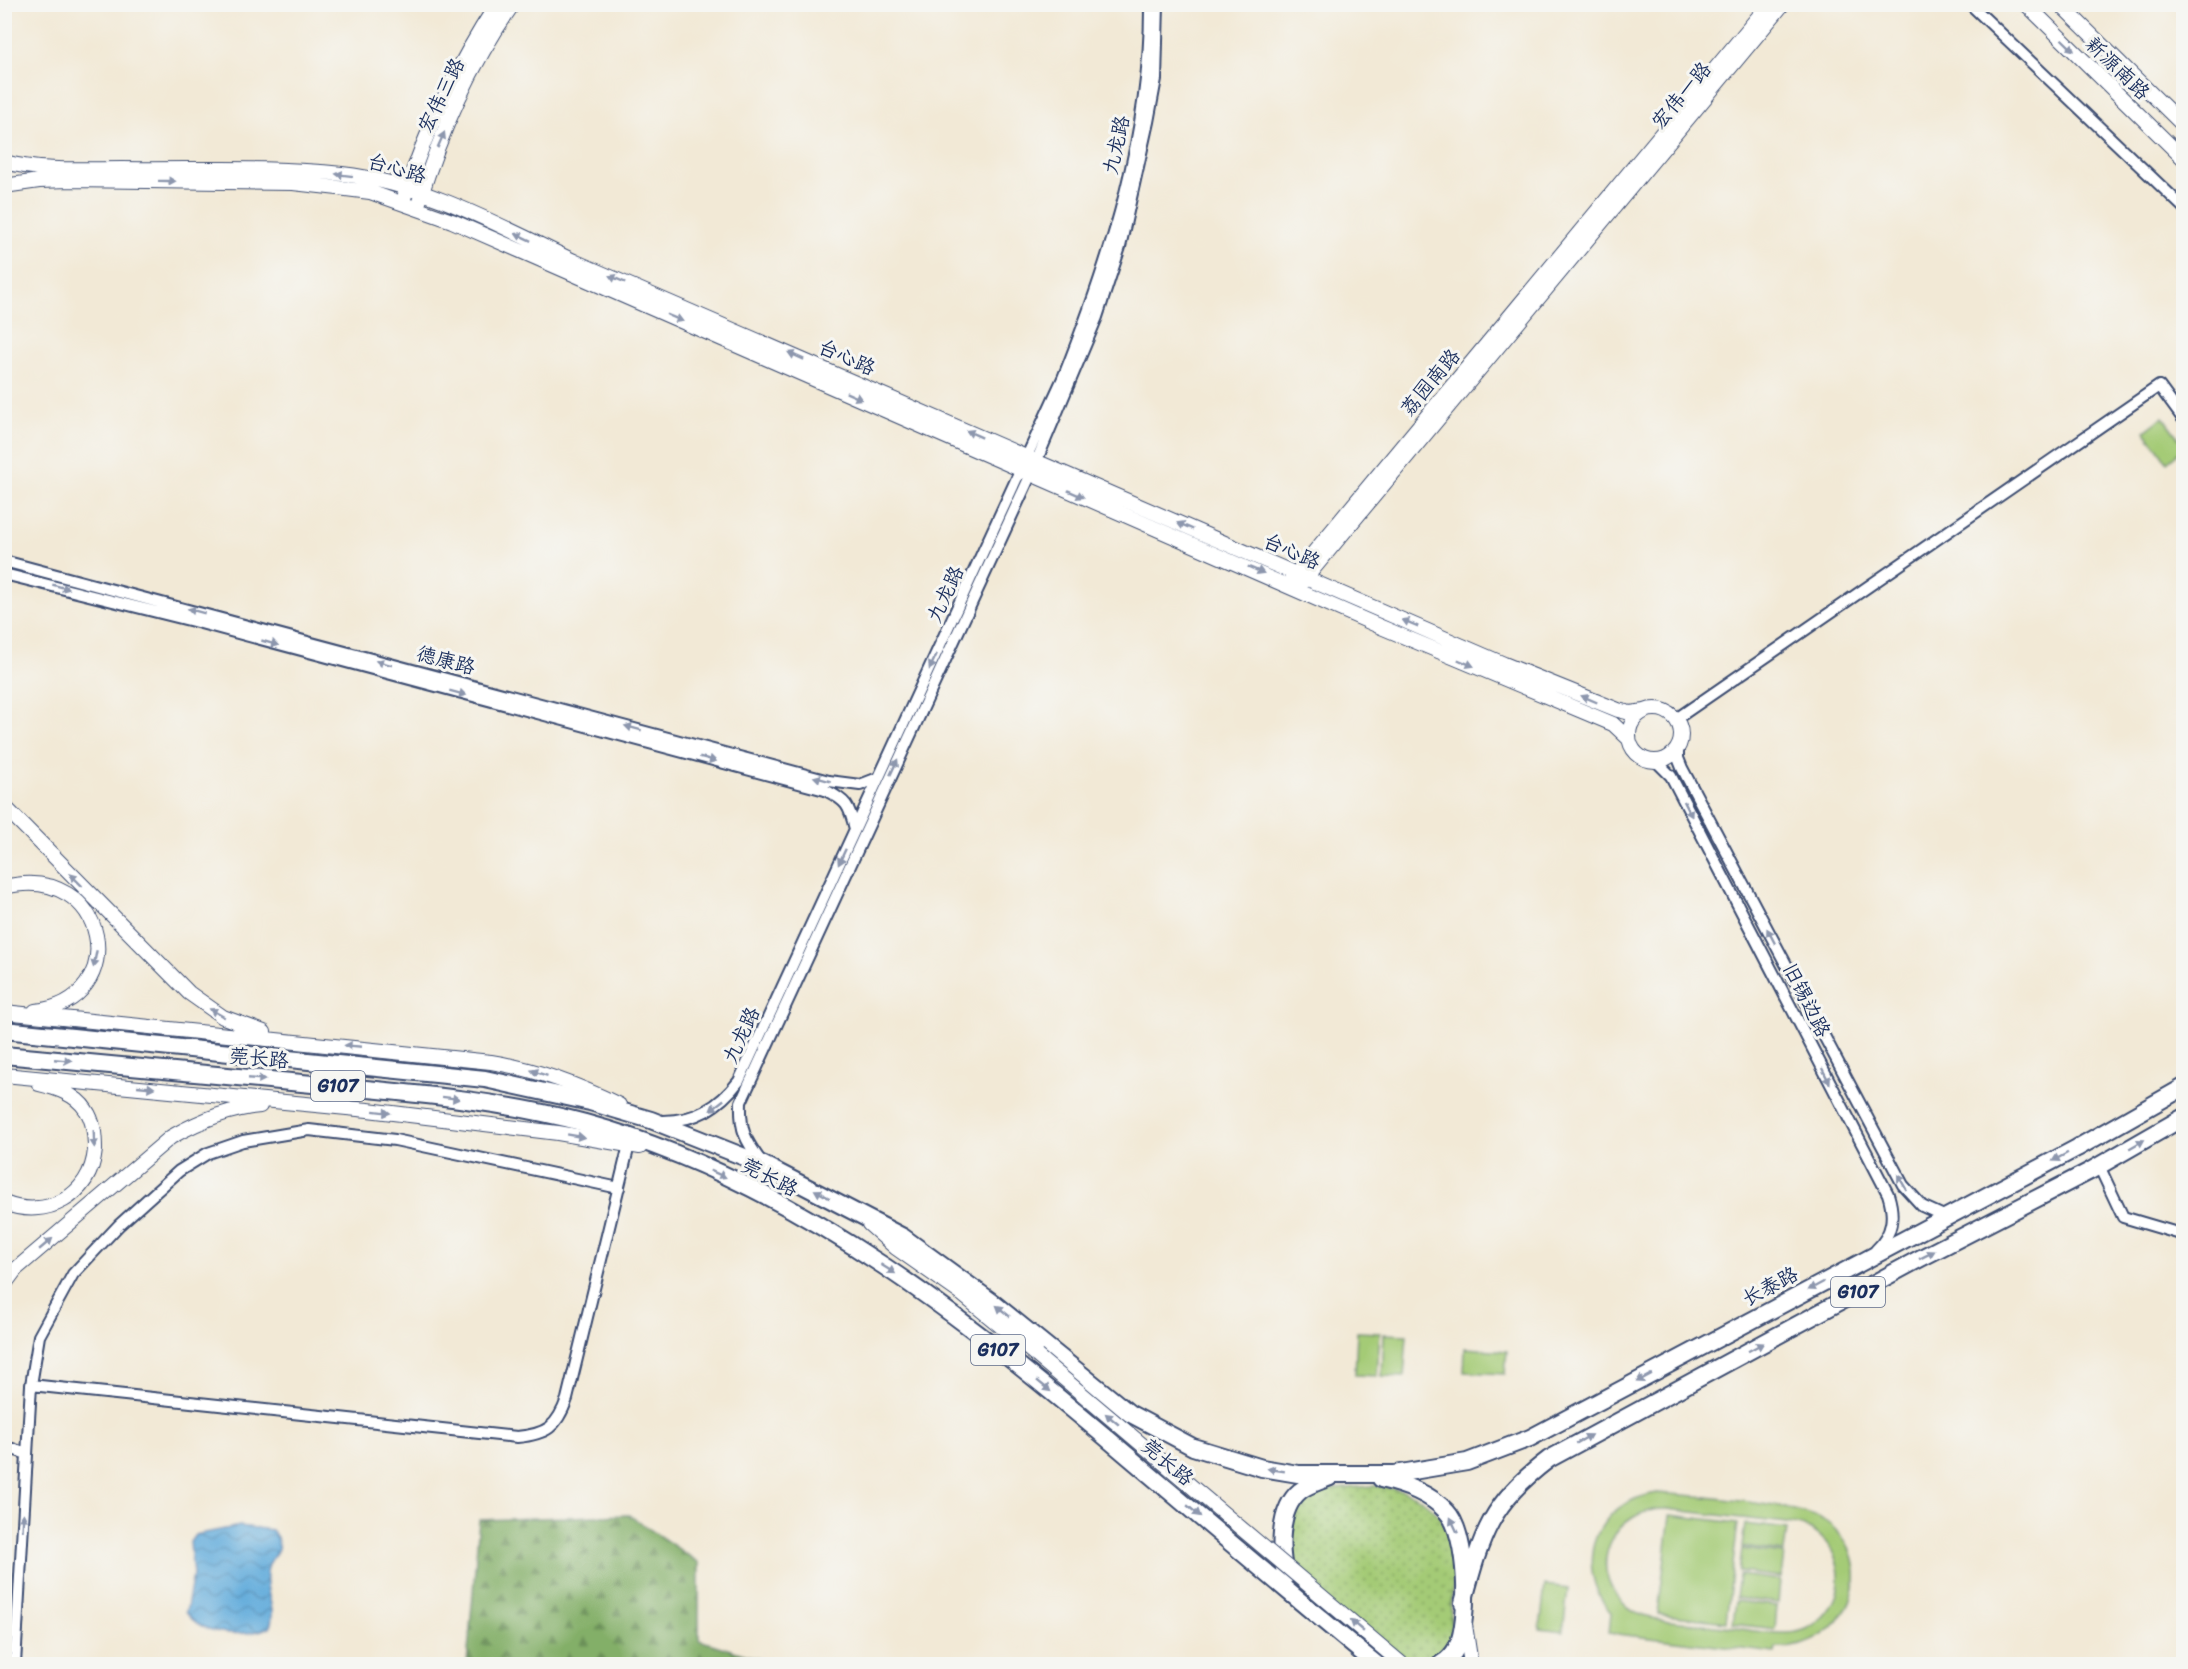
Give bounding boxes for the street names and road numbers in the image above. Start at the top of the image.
street label: 新源南路 [2077,28,2159,109]
street label: 宏伟三路 [408,51,475,139]
street label: 宏伟一路 [1642,53,1721,137]
street label: 九龙路 [1093,111,1140,178]
street label: 台心路 [363,143,431,194]
street label: 台心路 [812,329,882,386]
street label: 荔园南路 [1391,340,1470,424]
street label: 台心路 [1257,523,1327,580]
street label: 九龙路 [917,559,974,629]
street label: 德康路 [412,636,480,685]
street label: 旧锡边路 [1773,957,1841,1045]
street label: 九龙路 [713,1000,770,1070]
street label: 莞长路 [228,1038,291,1079]
road number: G107 [311,1071,365,1101]
street label: 莞长路 [735,1148,805,1207]
street label: 长泰路 [1736,1256,1806,1316]
road number: G107 [1831,1277,1885,1307]
road number: G107 [971,1335,1025,1365]
street label: 莞长路 [1133,1430,1203,1496]

